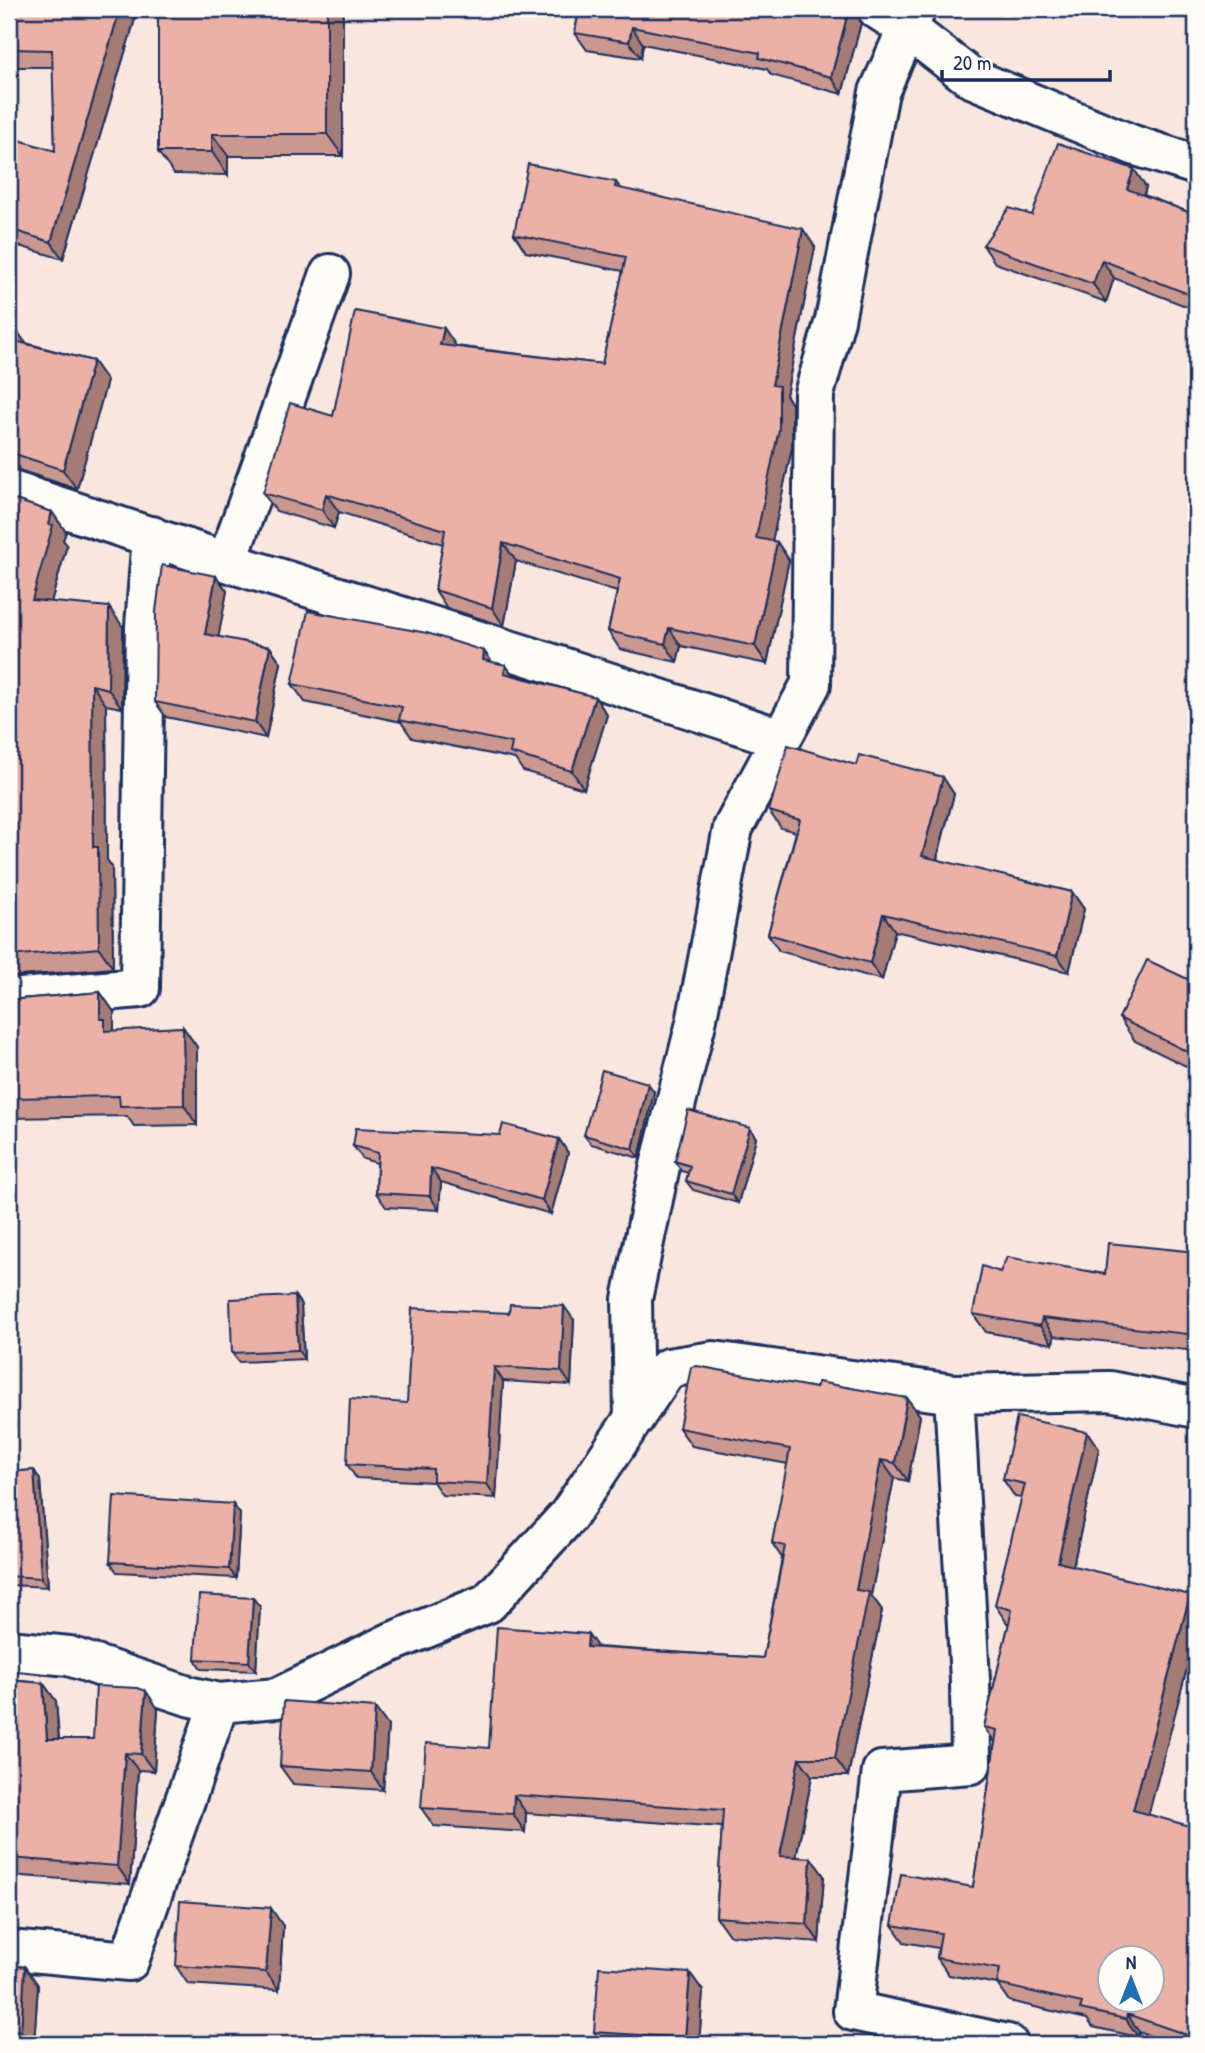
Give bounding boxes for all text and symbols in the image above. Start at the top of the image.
scale bar [942,38,1110,82]
text: 20 m [953,48,991,77]
north arrow [1096,1944,1166,2014]
text: N [1126,1949,1136,1975]

